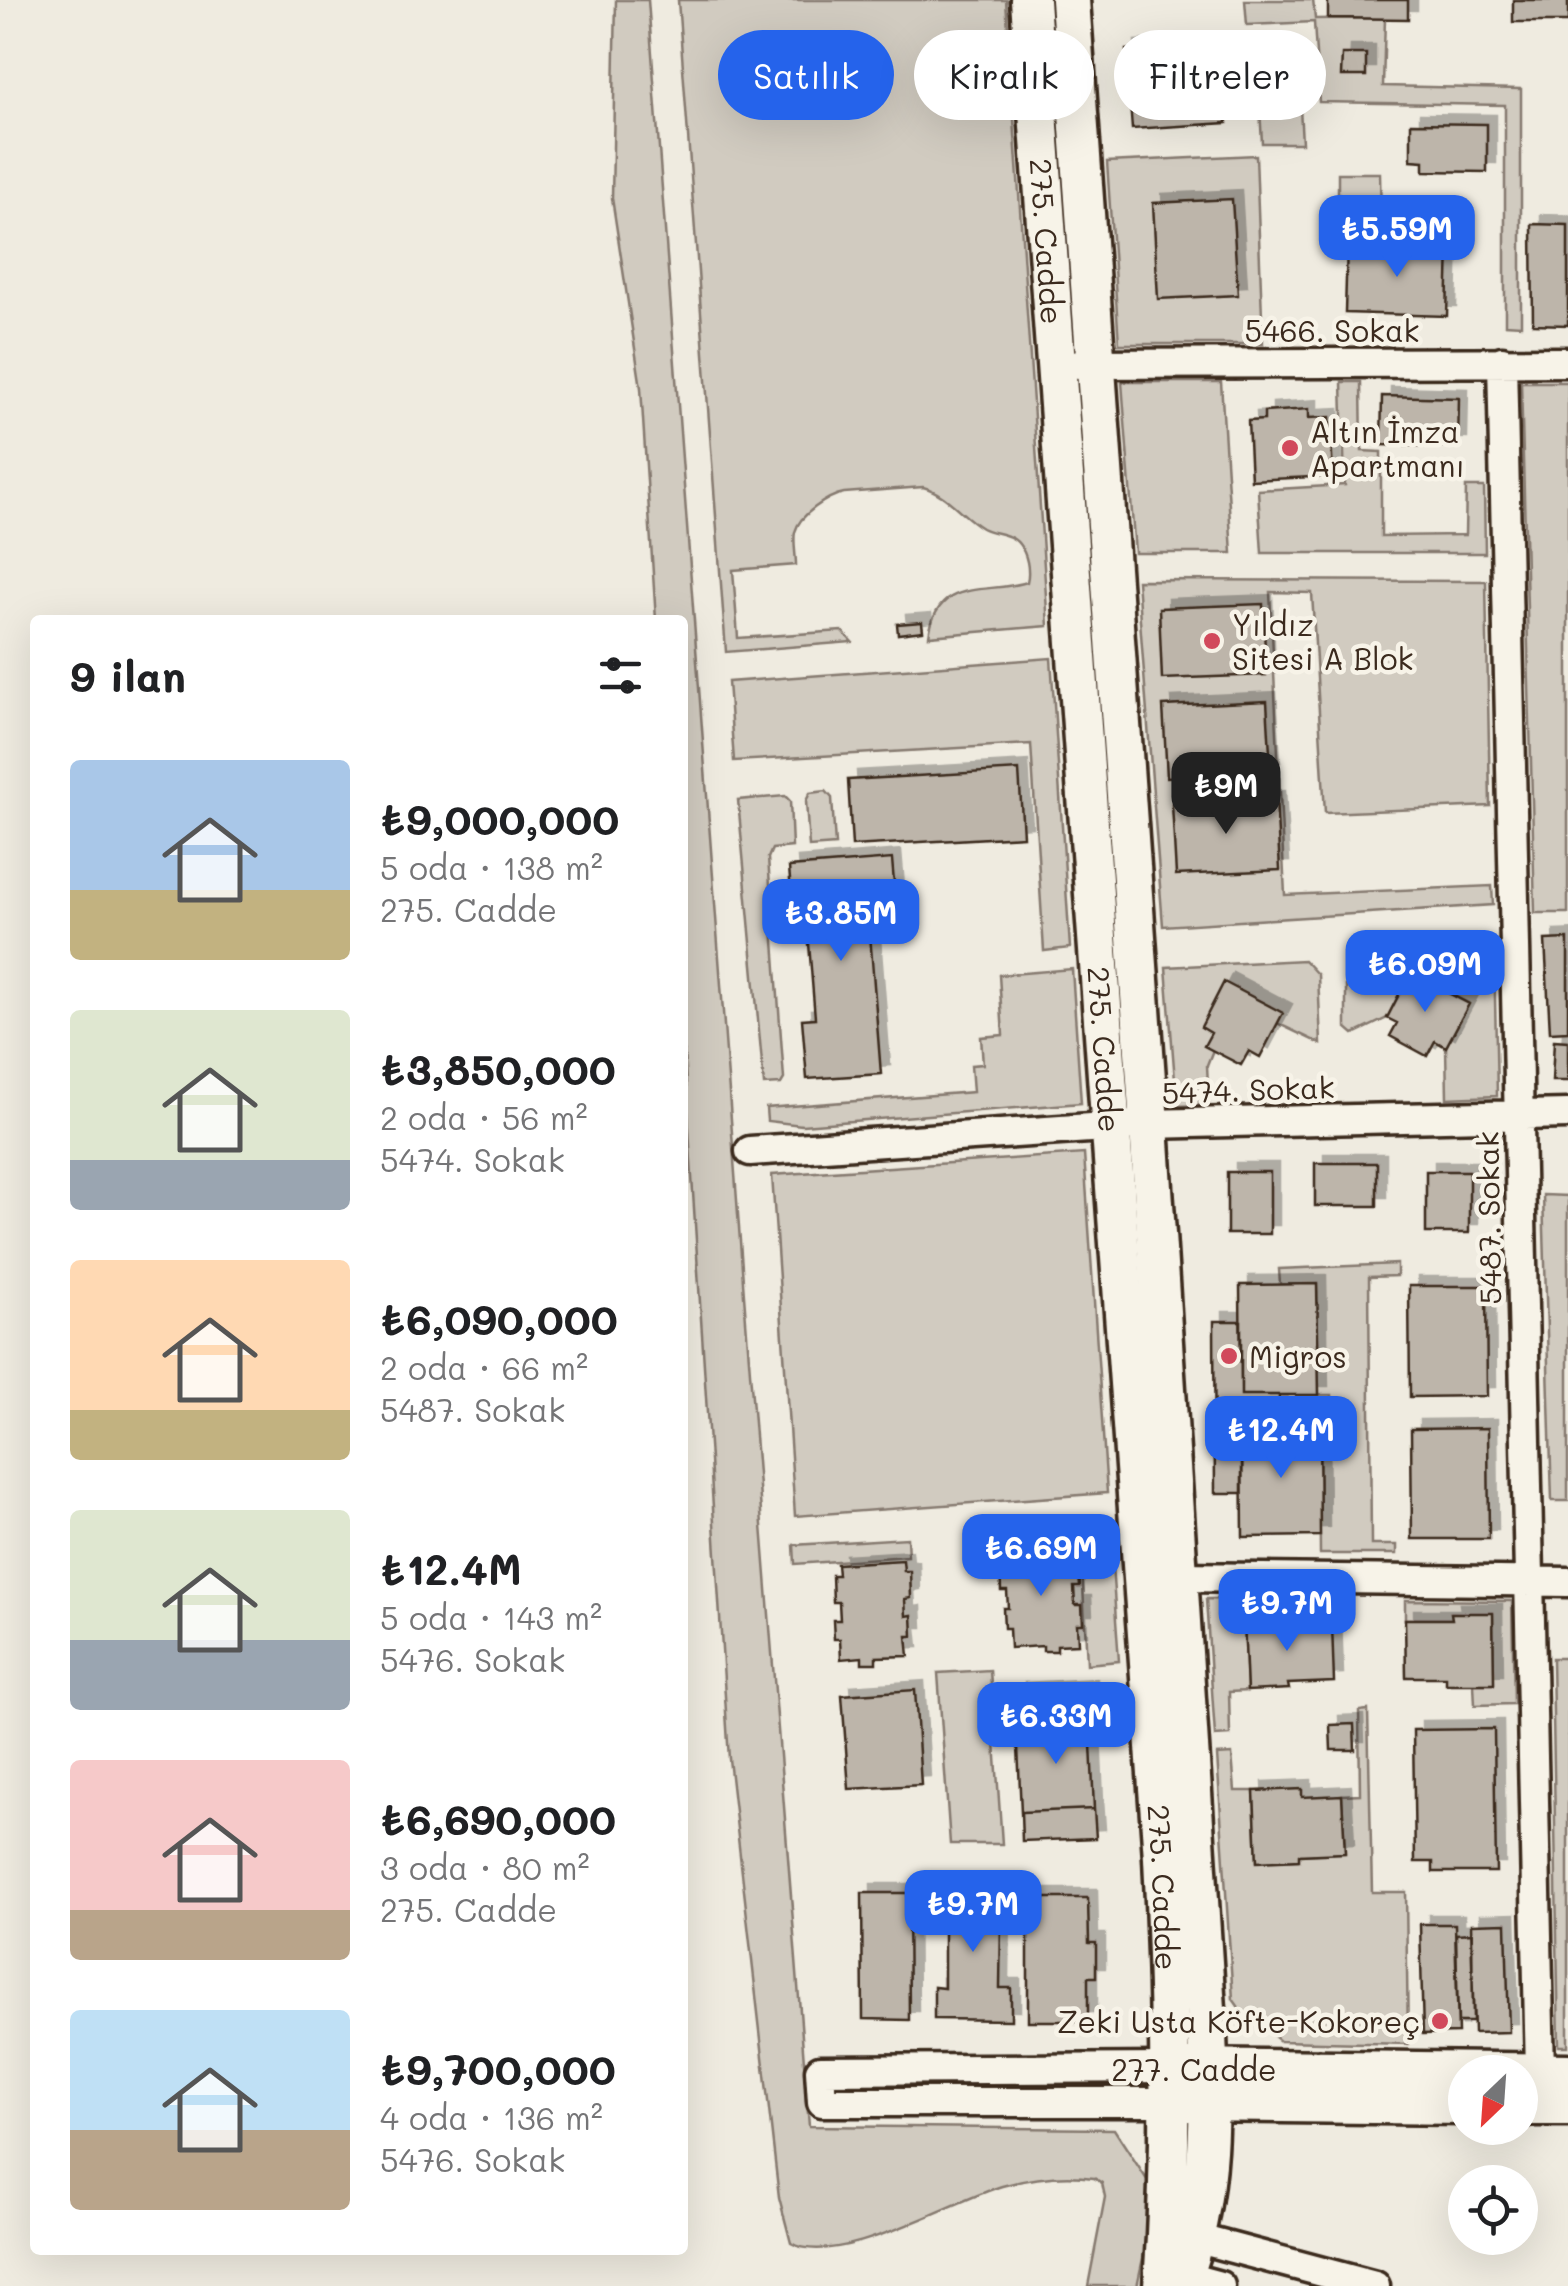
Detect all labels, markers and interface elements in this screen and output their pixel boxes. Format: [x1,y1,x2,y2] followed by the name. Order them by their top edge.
[718,30,894,120] chip: Satılık
[914,30,1094,120] chip: Kiralık
[1114,30,1326,120] chip: Filtreler
[1021,157,1073,326] street label: 275. Cadde
[1316,195,1478,280] pin: ₺5.59M
[1341,206,1453,248] text: ₺5.59M
[1244,310,1420,350] street label: 5466. Sokak
[1310,411,1465,485] place label: Altın İmza Apartmanı
[1279,437,1301,459] marker: Altın İmza Apartmanı
[1232,604,1413,678] place label: Yıldız Sitesi A Blok
[1201,630,1223,652] marker: Yıldız Sitesi A Blok
[70,648,186,703] text: 9 ilan
[593,648,648,703] icon: filters
[1178,752,1274,837] pin: ₺9M
[1193,763,1259,805] text: ₺9M
[380,791,619,846] text: ₺9,000,000
[150,800,270,920] icon: home
[380,846,603,888] text: 5 oda · 138 m²
[760,879,922,964] pin: ₺3.85M
[380,888,557,930] text: 275. Cadde
[784,890,898,932] text: ₺3.85M
[1344,930,1506,1015] pin: ₺6.09M
[1368,941,1482,983] text: ₺6.09M
[1079,965,1131,1134] street label: 275. Cadde
[380,1041,616,1096] text: ₺3,850,000
[150,1050,270,1170] icon: home
[1161,1066,1335,1112] street label: 5474. Sokak
[380,1096,588,1138] text: 2 oda · 56 m²
[1466,1131,1510,1305] street label: 5487. Sokak
[380,1138,565,1180] text: 5474. Sokak
[380,1291,618,1346] text: ₺6,090,000
[150,1300,270,1420] icon: home
[1249,1336,1347,1376] place label: Migros
[1218,1345,1240,1367] marker: Migros
[380,1346,588,1388] text: 2 oda · 66 m²
[380,1388,565,1430] text: 5487. Sokak
[1200,1396,1362,1481] pin: ₺12.4M
[1227,1407,1335,1449] text: ₺12.4M
[960,1514,1122,1599] pin: ₺6.69M
[984,1525,1098,1567] text: ₺6.69M
[380,1541,522,1596] text: ₺12.4M
[150,1550,270,1670] icon: home
[1217,1569,1357,1654] pin: ₺9.7M
[1241,1580,1333,1622] text: ₺9.7M
[380,1596,602,1638] text: 5 oda · 143 m²
[380,1638,565,1680] text: 5476. Sokak
[975,1682,1137,1767] pin: ₺6.33M
[999,1693,1113,1735] text: ₺6.33M
[380,1791,616,1846] text: ₺6,690,000
[150,1800,270,1920] icon: home
[1139,1803,1188,1971] street label: 275. Cadde
[380,1846,590,1888] text: 3 oda · 80 m²
[903,1870,1043,1955] pin: ₺9.7M
[927,1881,1019,1923] text: ₺9.7M
[380,1888,557,1930] text: 275. Cadde
[1057,2001,1420,2041] place label: Zeki Usta Köfte-Kokoreç
[1429,2010,1451,2032] marker: Zeki Usta Köfte-Kokoreç
[380,2041,616,2096] text: ₺9,700,000
[1111,2049,1277,2089] street label: 277. Cadde
[150,2050,270,2170] icon: home
[1448,2055,1538,2145] north arrow
[1448,2055,1538,2255] map controls
[380,2096,603,2138] text: 4 oda · 136 m²
[380,2138,565,2180] text: 5476. Sokak
[1448,2165,1538,2255] button: locate

